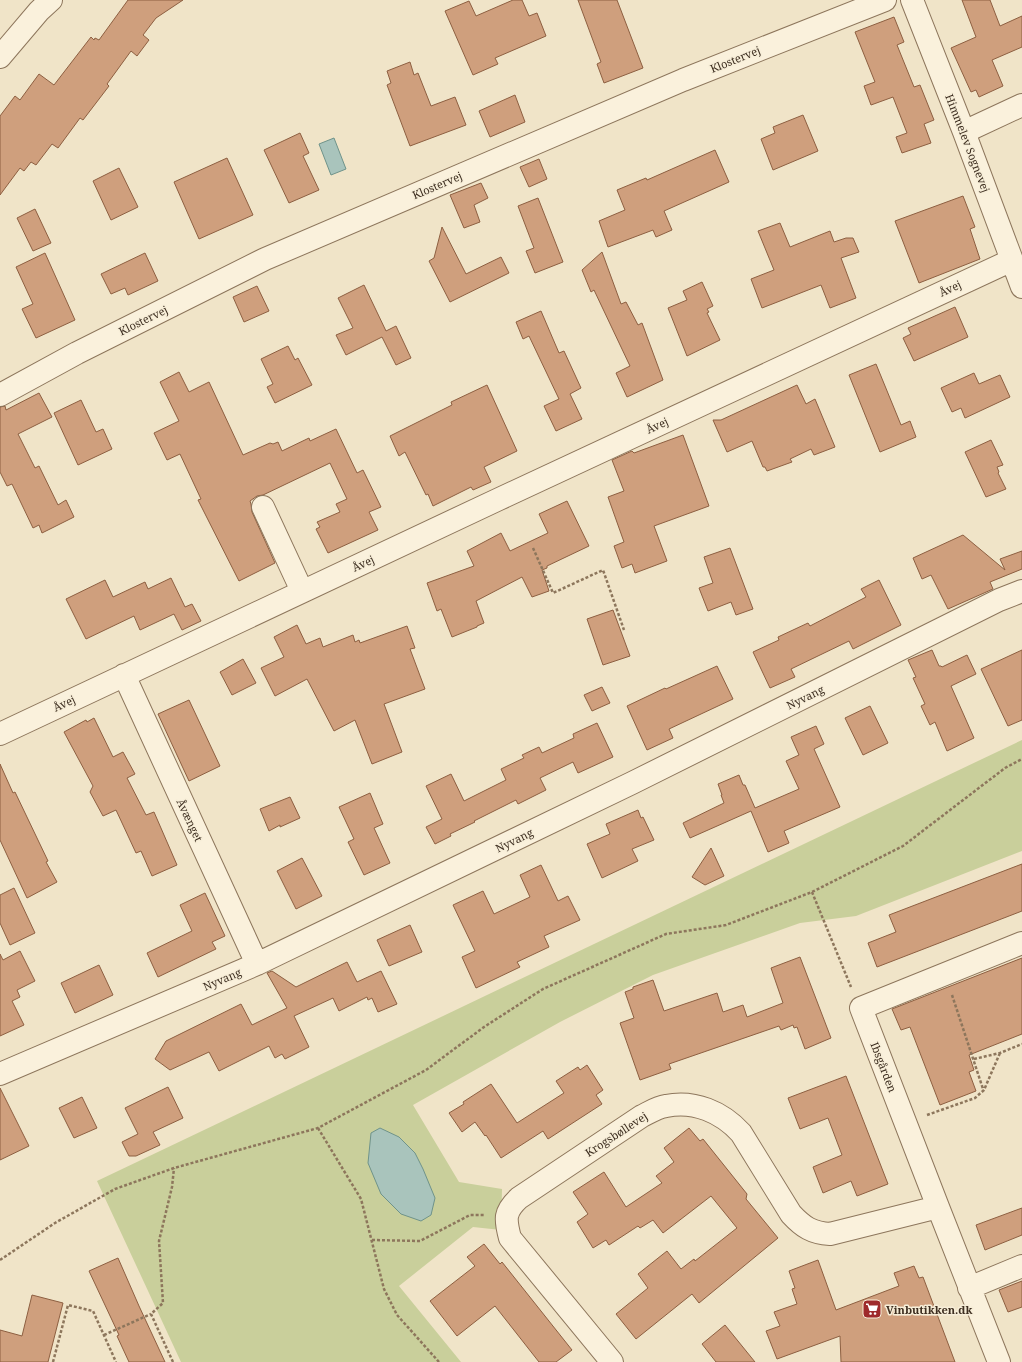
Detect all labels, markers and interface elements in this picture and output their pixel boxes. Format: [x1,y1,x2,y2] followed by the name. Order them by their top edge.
[708,42,762,76] street label: Klostervej
[942,92,994,194] street label: Himmelev Sognevej
[410,168,464,202] street label: Klostervej
[937,276,963,300] street label: Åvej
[116,302,170,338] street label: Klostervej
[644,413,670,437] street label: Åvej
[350,551,376,575] street label: Åvej
[784,681,826,713] street label: Nyvang
[51,691,77,715] street label: Åvej
[174,796,206,844] street label: Åvænget
[493,824,535,856] street label: Nyvang
[201,964,243,994] street label: Nyvang
[868,1040,900,1094] street label: Ibsgården
[582,1108,650,1160] street label: Krogsbøllevej
[861,1298,883,1320] supermarket icon: Vinbutikken.dk
[886,1302,973,1317] place label: Vinbutikken.dk

